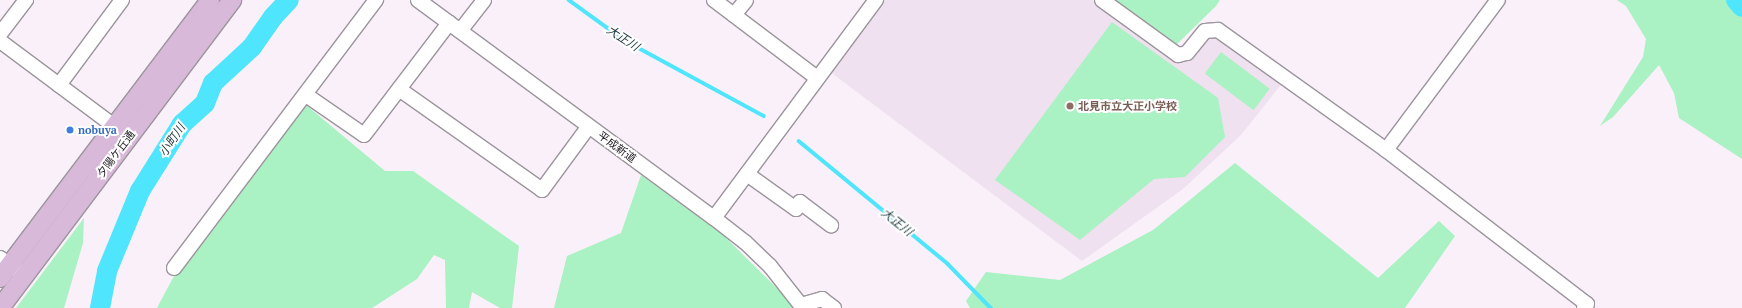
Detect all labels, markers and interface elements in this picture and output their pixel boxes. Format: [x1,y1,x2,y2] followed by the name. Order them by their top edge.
[604,22,642,54] water label: 大正川
[1078,99,1177,113] place label: 北見市立大正小学校
[1065,101,1075,111] marker: 北見市立大正小学校
[156,121,188,159] water label: 小町川
[78,123,117,137] place label: nobuya
[65,125,75,135] marker: nobuya
[94,128,138,180] street label: 夕陽ケ丘通
[595,129,639,165] street label: 平成新道
[878,205,916,239] water label: 大正川

